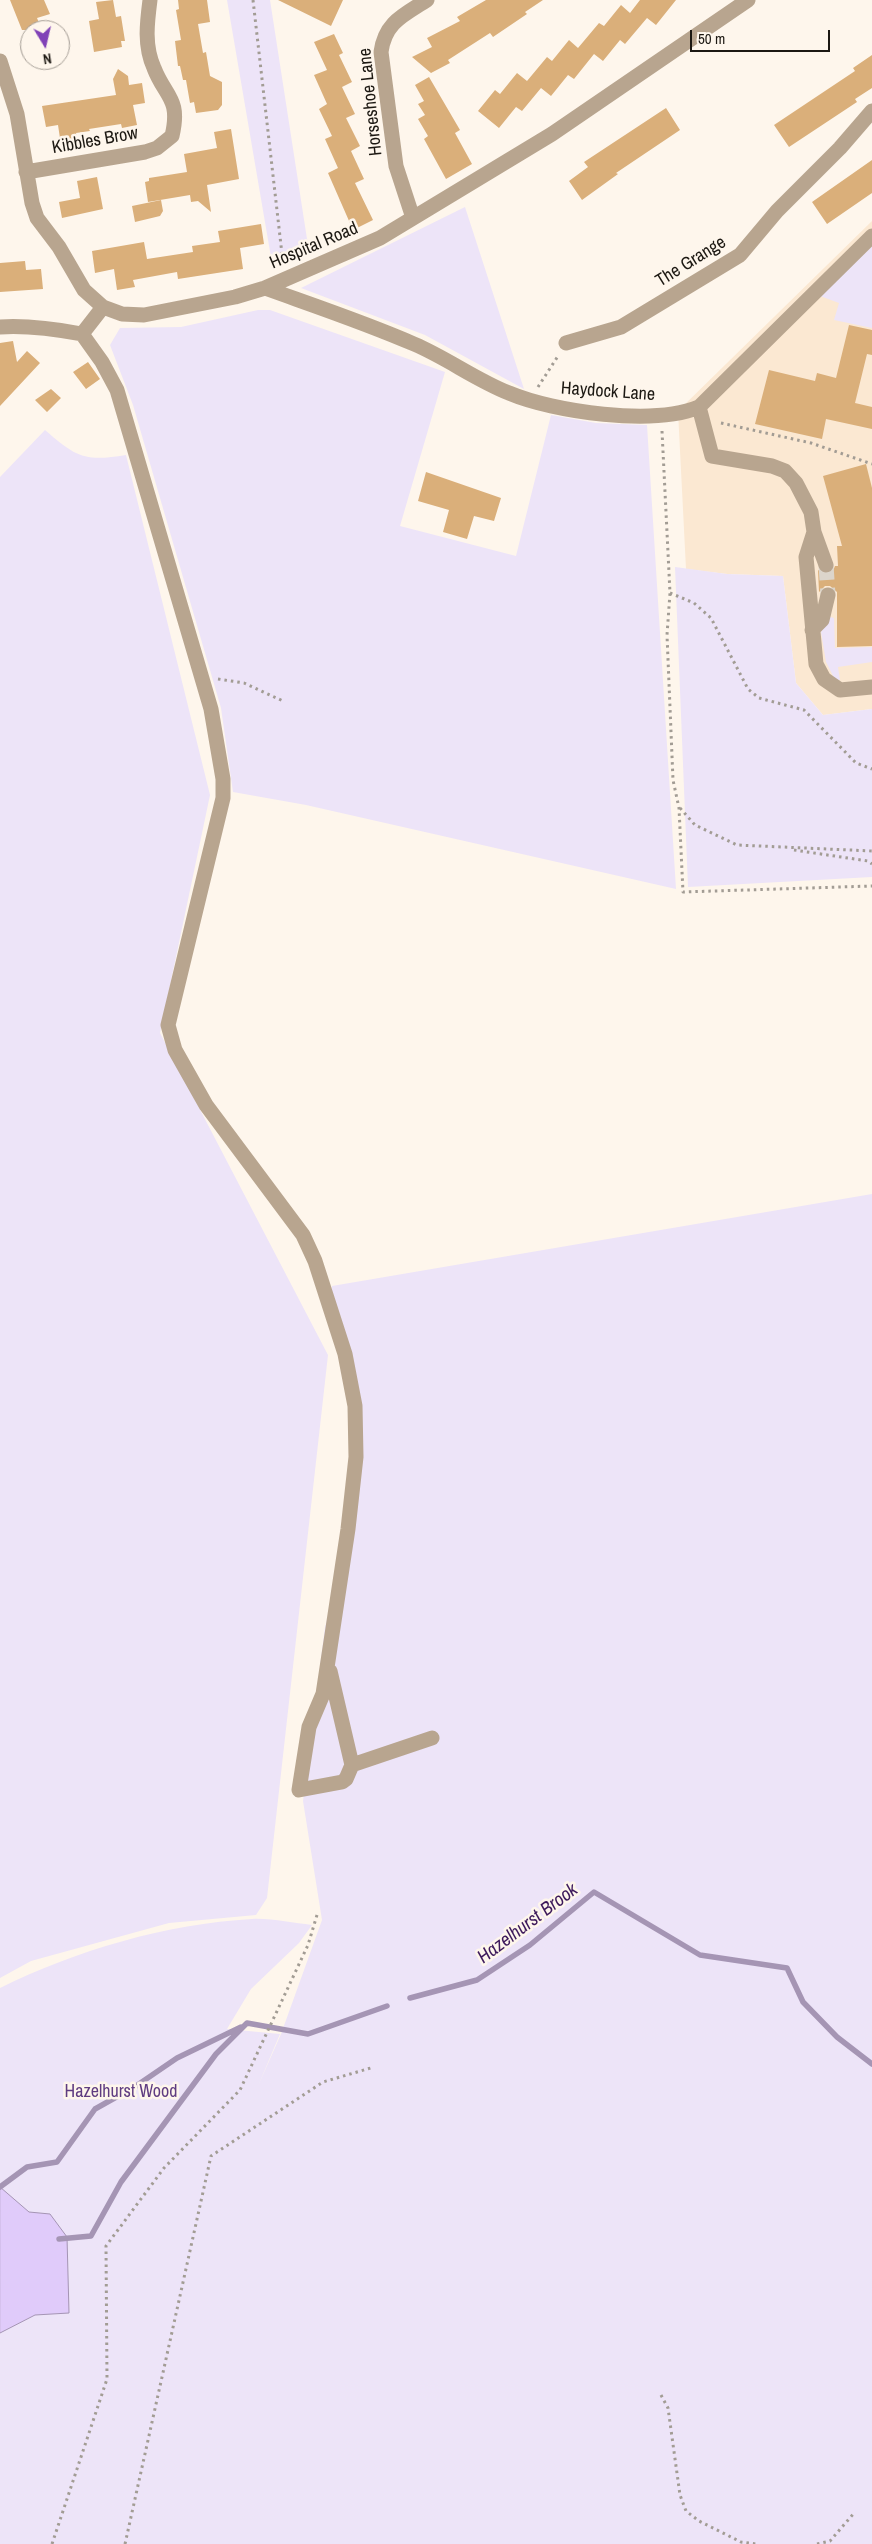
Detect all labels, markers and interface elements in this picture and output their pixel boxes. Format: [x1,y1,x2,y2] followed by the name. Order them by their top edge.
[20,20,70,70] north arrow
[692,20,832,52] scale bar
[698,28,725,49] text: 50 m
[355,47,387,157] street label: Horseshoe Lane
[42,49,53,68] text: N
[50,123,140,159] street label: Kibbles Brow
[267,218,361,274] street label: Hospital Road
[652,232,730,292] street label: The Grange
[560,378,656,406] street label: Haydock Lane
[473,1879,583,1969] water label: Hazelhurst Brook
[65,2081,177,2103] park label: Hazelhurst Wood

